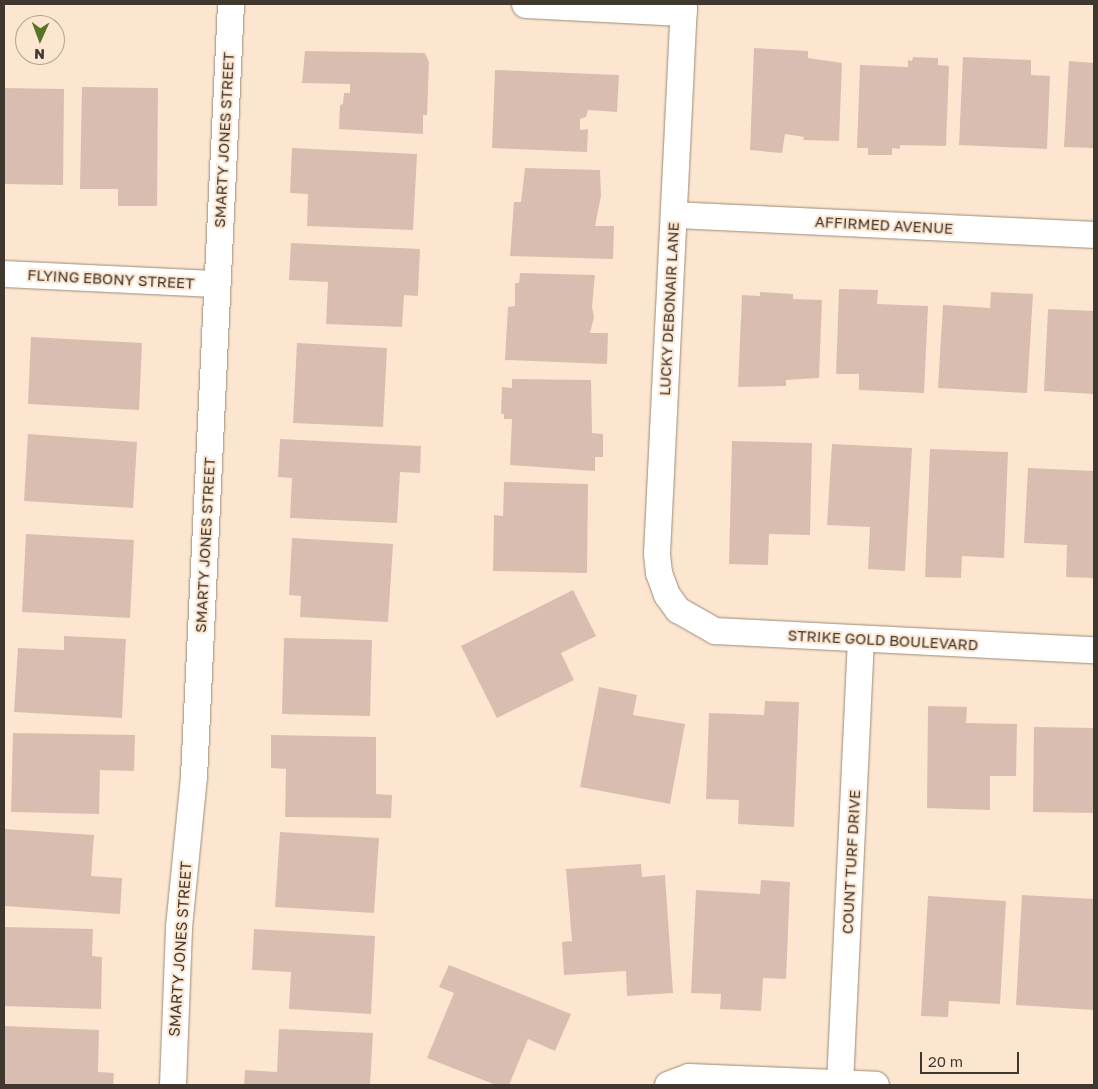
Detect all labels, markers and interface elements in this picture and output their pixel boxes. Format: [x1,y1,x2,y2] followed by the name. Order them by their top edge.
[15,15,65,65] north arrow
[34,46,45,63] text: N
[210,52,238,228] street label: SMARTY JONES STREET
[814,212,954,238] street label: AFFIRMED AVENUE
[655,222,683,396] street label: LUCKY DEBONAIR LANE
[27,266,195,292] street label: FLYING EBONY STREET
[191,457,219,633] street label: SMARTY JONES STREET
[787,626,979,654] street label: STRIKE GOLD BOULEVARD
[838,789,864,935] street label: COUNT TURF DRIVE
[165,861,195,1037] street label: SMARTY JONES STREET
[923,1042,1022,1074] scale bar
[928,1052,963,1070] text: 20 m

